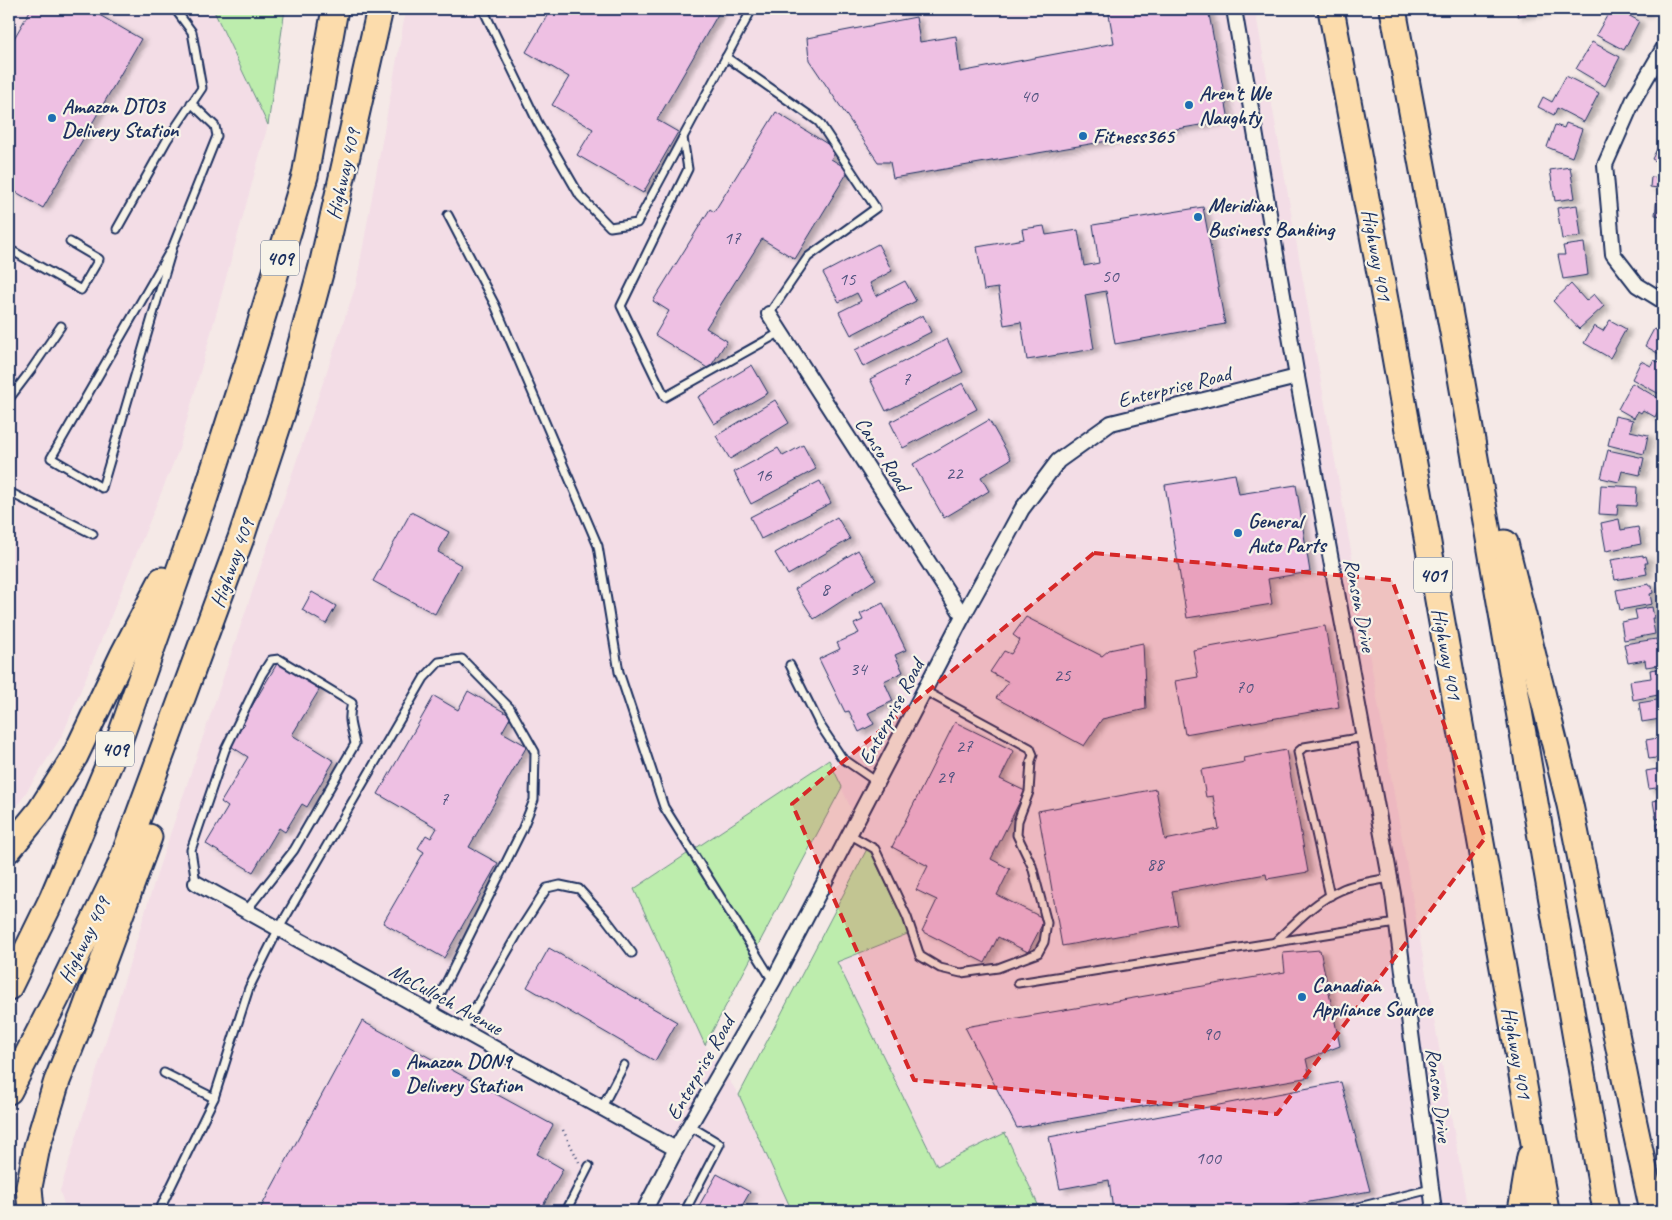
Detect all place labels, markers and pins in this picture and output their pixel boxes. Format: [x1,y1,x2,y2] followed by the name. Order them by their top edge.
[1199,80,1273,130] place label: Aren’t We Naughty
[62,93,180,143] place label: Amazon DTO3 Delivery Station
[1183,99,1195,111] marker: Aren’t We Naughty
[46,112,58,124] marker: Amazon DTO3 Delivery Station
[1093,123,1176,149] place label: Fitness365
[1077,130,1089,142] marker: Fitness365
[1208,192,1336,242] place label: Meridian Business Banking
[1192,211,1204,223] marker: Meridian Business Banking
[1248,508,1328,558] place label: General Auto Parts
[1232,527,1244,539] marker: General Auto Parts
[1312,972,1434,1022] place label: Canadian Appliance Source
[1296,991,1308,1003] marker: Canadian Appliance Source
[406,1048,524,1098] place label: Amazon DON9 Delivery Station
[390,1067,402,1079] marker: Amazon DON9 Delivery Station

